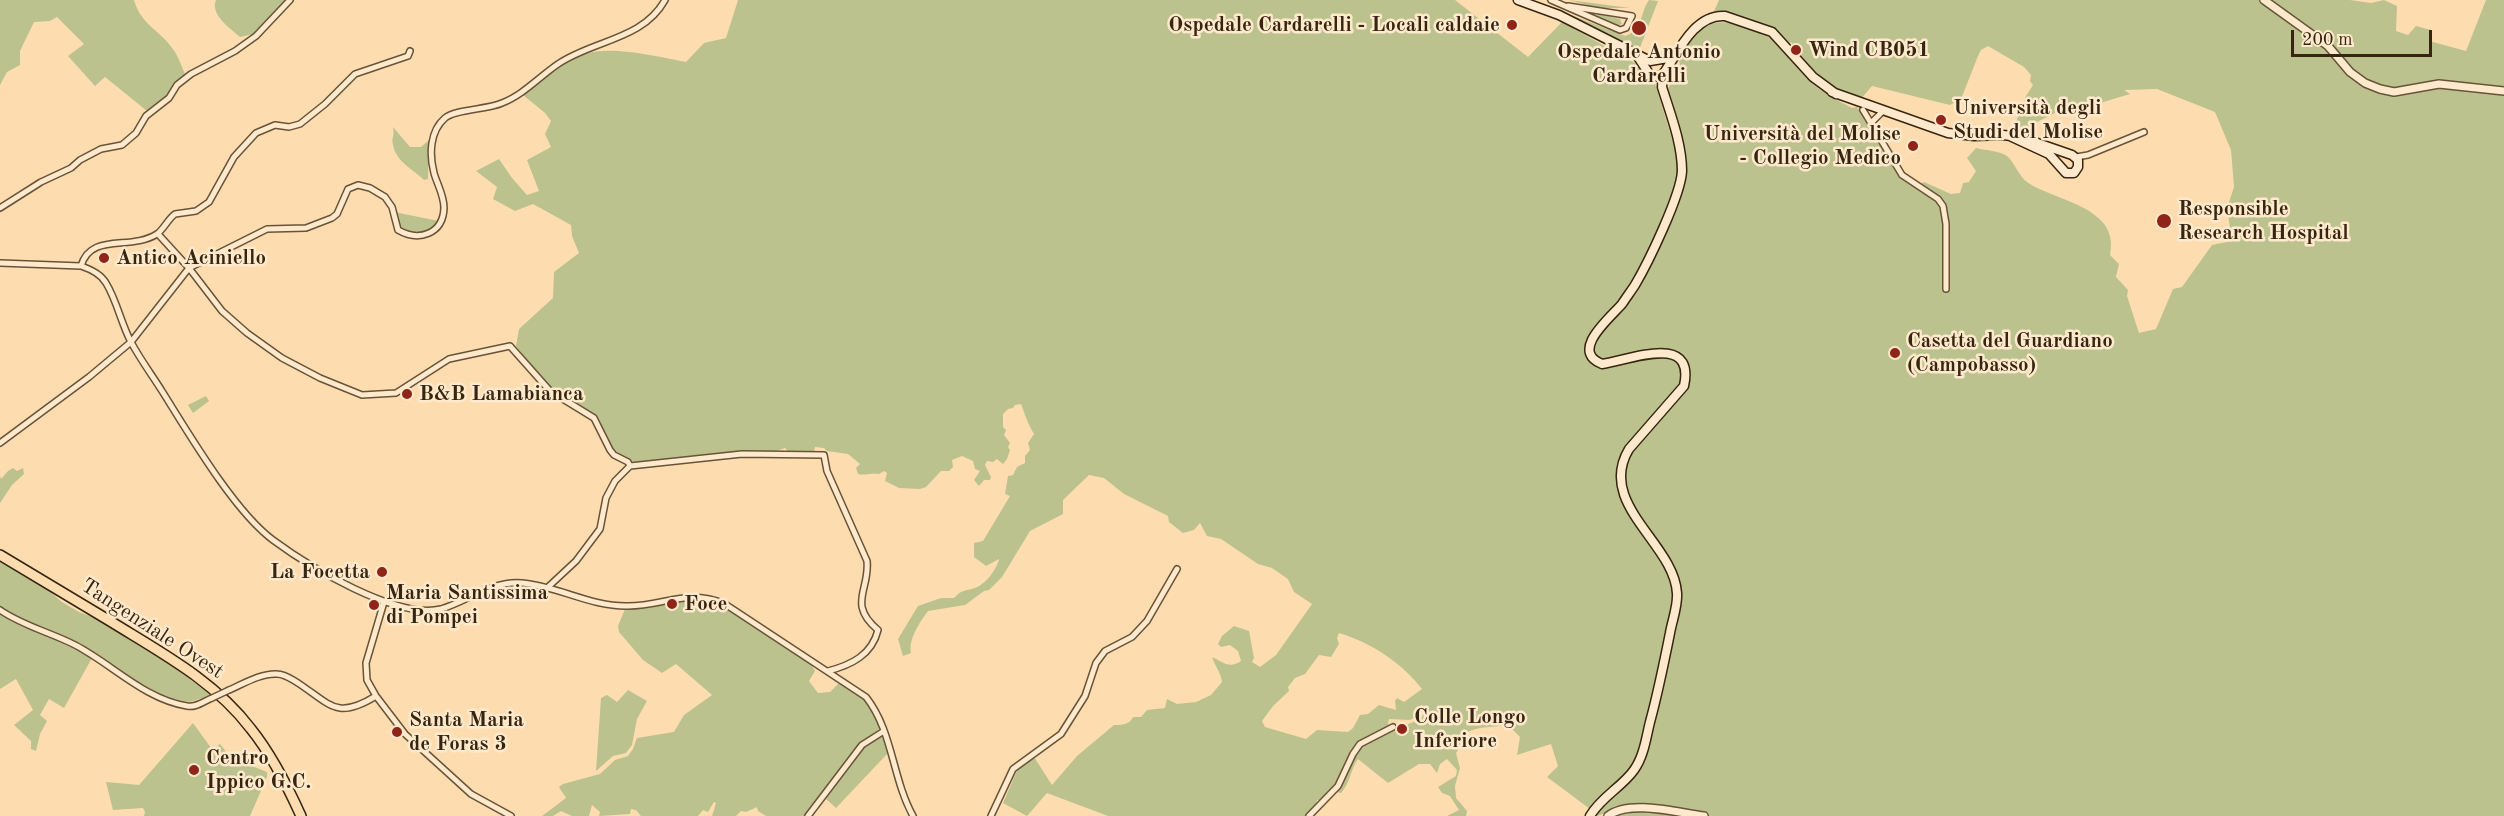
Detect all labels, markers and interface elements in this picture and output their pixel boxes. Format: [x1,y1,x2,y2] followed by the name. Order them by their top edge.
[1168,12,1500,38] place label: Ospedale Cardarelli - Locali caldaie
[1505,18,1519,32] marker: Ospedale Cardarelli - Locali caldaie
[2294,18,2435,56] scale bar
[1630,19,1648,37] marker: Ospedale Antonio Cardarelli
[2302,31,2353,49] text: 200 m
[1808,37,1930,63] place label: Wind CB051
[1557,39,1721,89] place label: Ospedale Antonio Cardarelli
[1789,43,1803,57] marker: Wind CB051
[1953,95,2103,145] place label: Università degli Studi del Molise
[1934,113,1948,127] marker: Università degli Studi del Molise
[1704,121,1901,171] place label: Università del Molise - Collegio Medico
[1906,139,1920,153] marker: Università del Molise - Collegio Medico
[2178,196,2349,246] place label: Responsible Research Hospital
[2155,212,2173,230] marker: Responsible Research Hospital
[116,245,266,271] place label: Antico Aciniello
[97,251,111,265] marker: Antico Aciniello
[1907,328,2113,378] place label: Casetta del Guardiano (Campobasso)
[1888,346,1902,360] marker: Casetta del Guardiano (Campobasso)
[419,381,584,407] place label: B&B Lamabianca
[400,387,414,401] marker: B&B Lamabianca
[270,559,370,585] place label: La Focetta
[375,565,389,579] marker: La Focetta
[76,573,228,685] street label: Tangenziale Ovest
[386,580,548,630] place label: Maria Santissima di Pompei
[684,591,727,617] place label: Foce
[665,597,679,611] marker: Foce
[367,598,381,612] marker: Maria Santissima di Pompei
[1414,704,1526,754] place label: Colle Longo Inferiore
[409,707,524,757] place label: Santa Maria de Foras 3
[1395,722,1409,736] marker: Colle Longo Inferiore
[390,725,404,739] marker: Santa Maria de Foras 3
[206,745,311,795] place label: Centro Ippico G.C.
[187,763,201,777] marker: Centro Ippico G.C.

